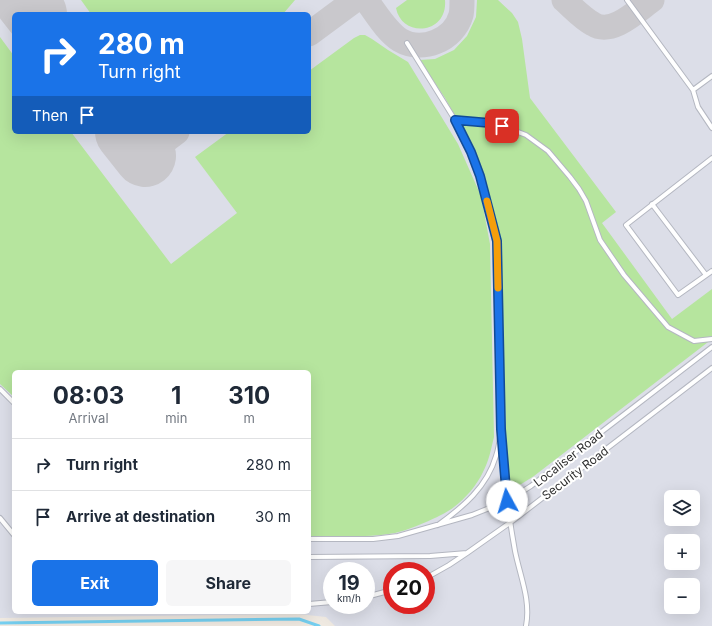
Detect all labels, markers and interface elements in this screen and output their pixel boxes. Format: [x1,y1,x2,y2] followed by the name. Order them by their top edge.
[98,27,185,61] text: 280 m
[32,28,84,80] icon: right
[98,61,181,82] text: Turn right
[76,104,98,126] icon: arrive
[32,106,68,125] text: Then
[485,109,519,143] pin
[491,115,513,137] icon: arrive
[53,381,124,410] text: 08:03
[171,381,181,410] text: 1
[228,381,270,410] text: 310
[69,410,109,426] text: Arrival
[165,410,187,426] text: min
[243,410,255,426] text: m
[530,426,606,490] street label: Localiser Road
[539,443,611,503] street label: Security Road
[32,454,54,476] icon: right
[66,455,138,474] text: Turn right
[246,455,291,474] text: 280 m
[486,480,528,522] position arrow
[664,490,700,614] map controls
[664,490,700,526] button: layers
[32,506,54,528] icon: arrive
[66,507,215,526] text: Arrive at destination
[255,507,291,526] text: 30 m
[664,534,700,570] button: +
[32,560,158,606] button: Exit
[166,560,291,606] button: Share
[383,562,435,614] speed limit sign: 20
[338,571,360,595] text: 19
[664,578,700,614] button: −
[337,592,361,604] text: km/h

